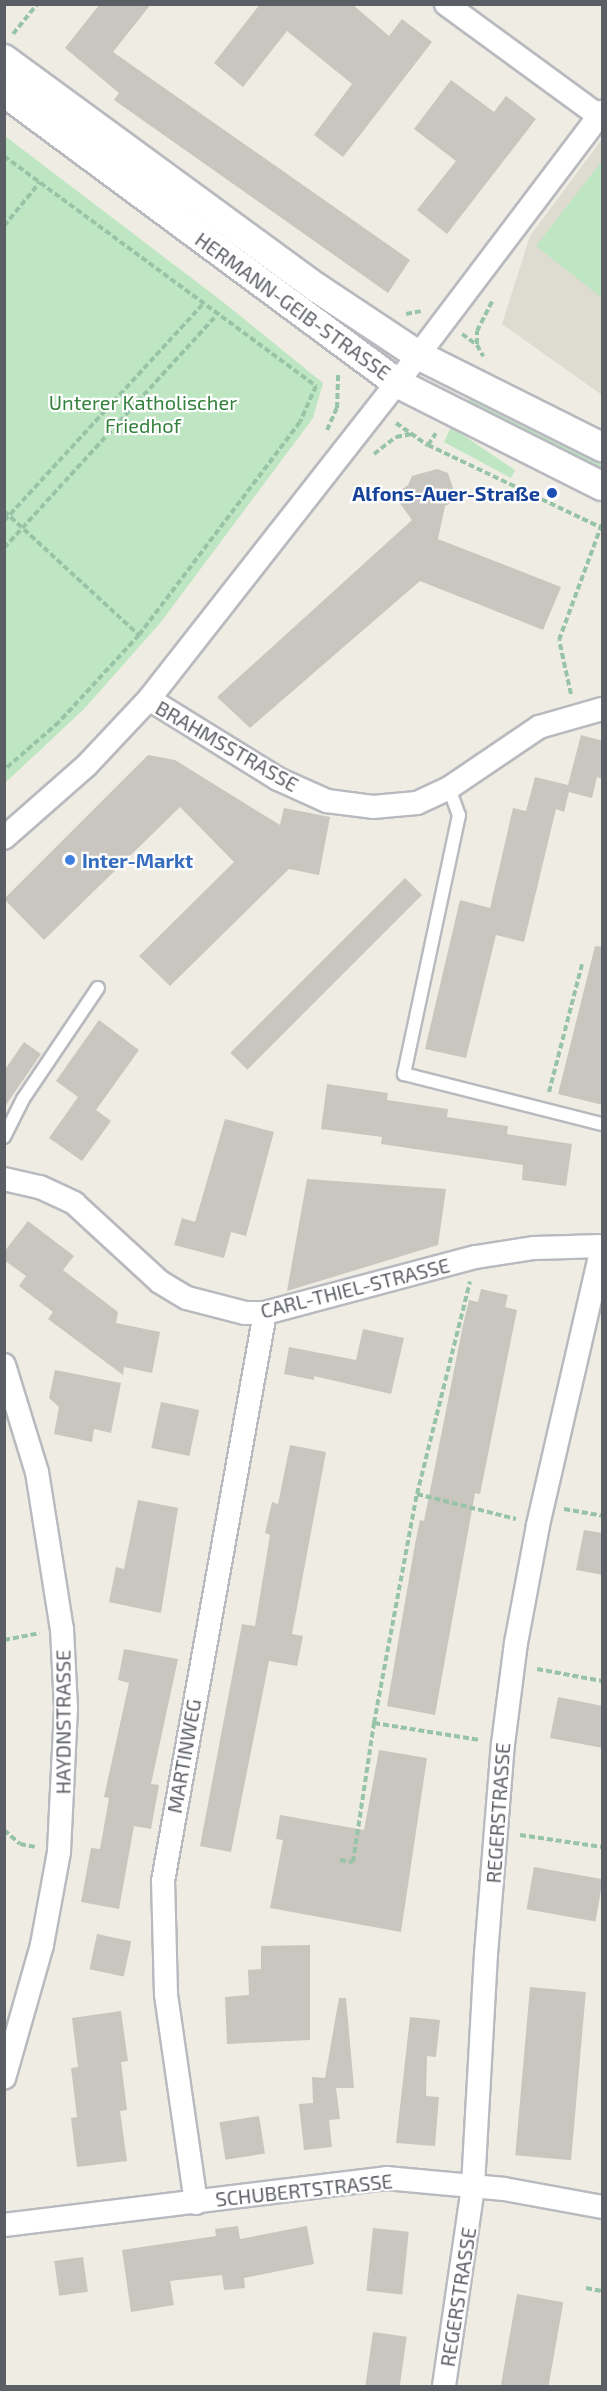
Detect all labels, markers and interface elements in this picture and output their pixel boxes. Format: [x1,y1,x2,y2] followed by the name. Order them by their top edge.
[191,227,395,385] street label: HERMANN-GEIB-STRASSE
[49,391,237,438] park label: Unterer Katholischer Friedhof
[352,481,540,505] place label: Alfons-Auer-Straße
[545,486,559,500] marker: Alfons-Auer-Straße
[151,695,303,797] street label: BRAHMSSTRASSE
[82,848,193,872] place label: Inter-Markt
[63,853,77,867] marker: Inter-Markt
[258,1253,452,1323] street label: CARL-THIEL-STRASSE
[51,1650,75,1794] street label: HAYDNSTRASSE
[162,1697,206,1815] street label: MARTINWEG
[481,1742,515,1884] street label: REGERSTRASSE
[214,2169,394,2211] street label: SCHUBERTSTRASSE
[435,2226,481,2368] street label: REGERSTRASSE

